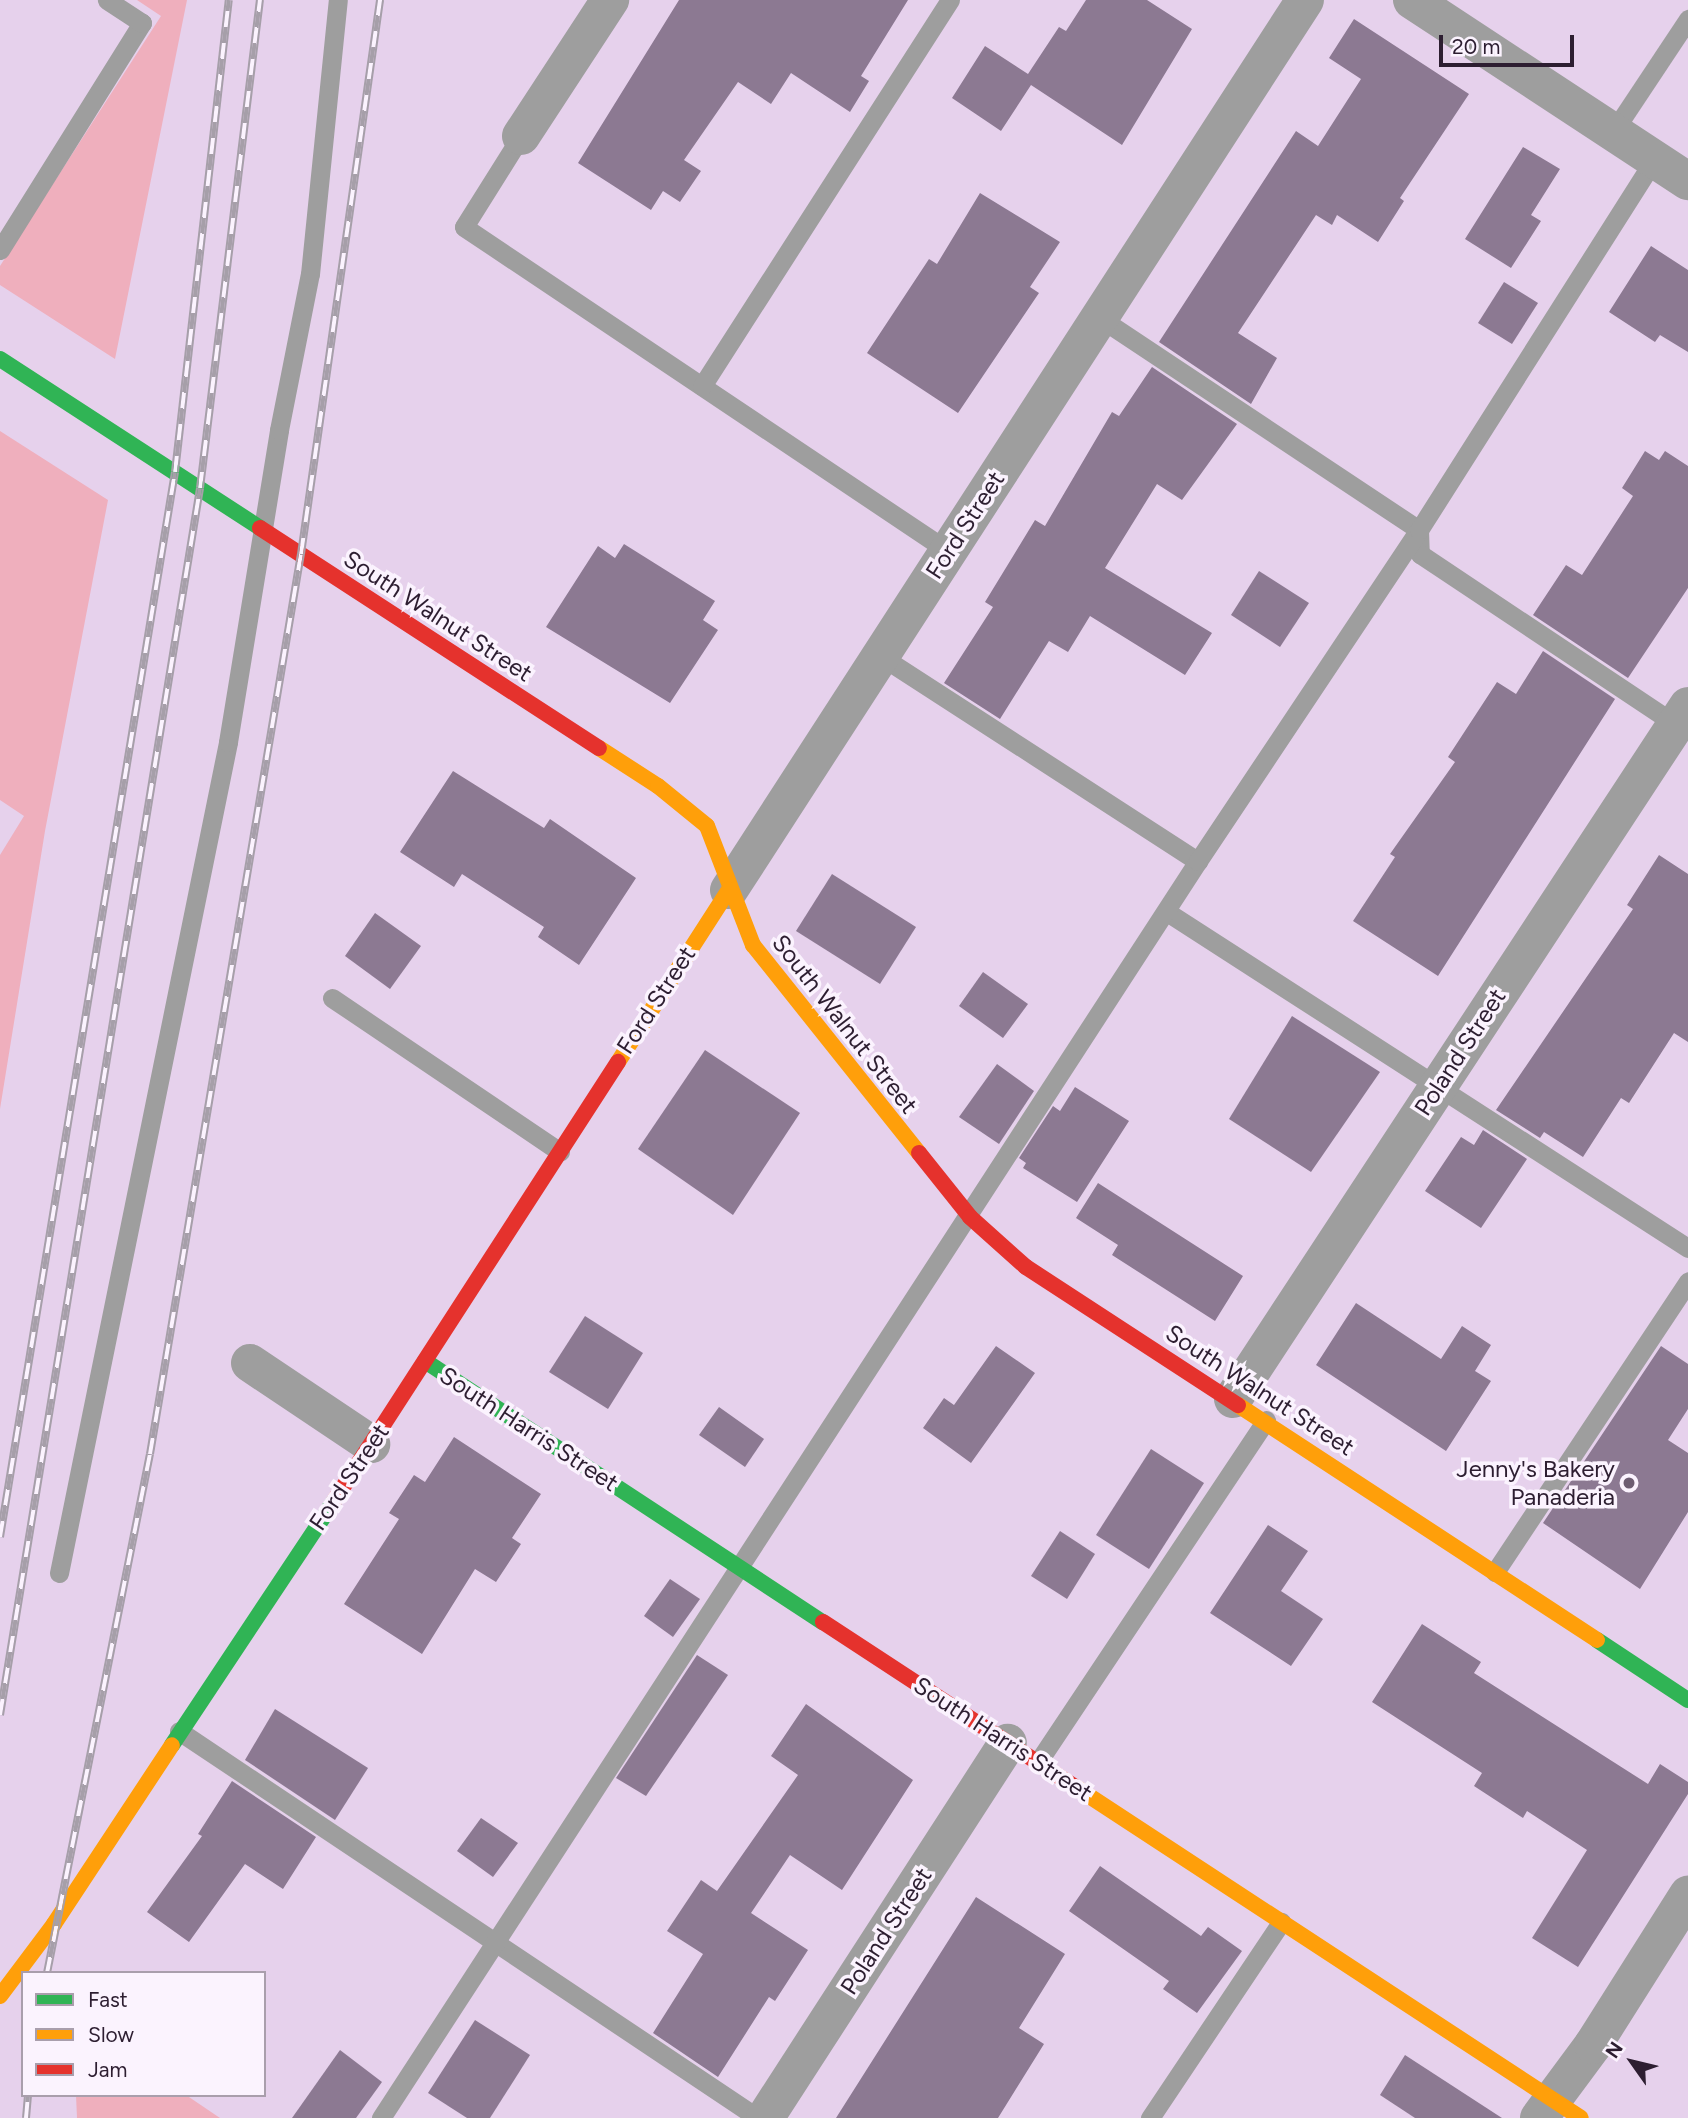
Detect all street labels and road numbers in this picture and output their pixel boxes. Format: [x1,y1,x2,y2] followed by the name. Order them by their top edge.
[920,466,1010,584] street label: Ford Street
[338,544,538,688] street label: South Walnut Street
[766,929,924,1119] street label: South Walnut Street
[611,941,701,1059] street label: Ford Street
[1408,983,1512,1121] street label: Poland Street
[1160,1318,1360,1462] street label: South Walnut Street
[434,1361,624,1497] street label: South Harris Street
[303,1418,395,1536] street label: Ford Street
[908,1671,1098,1807] street label: South Harris Street
[834,1862,938,2000] street label: Poland Street

